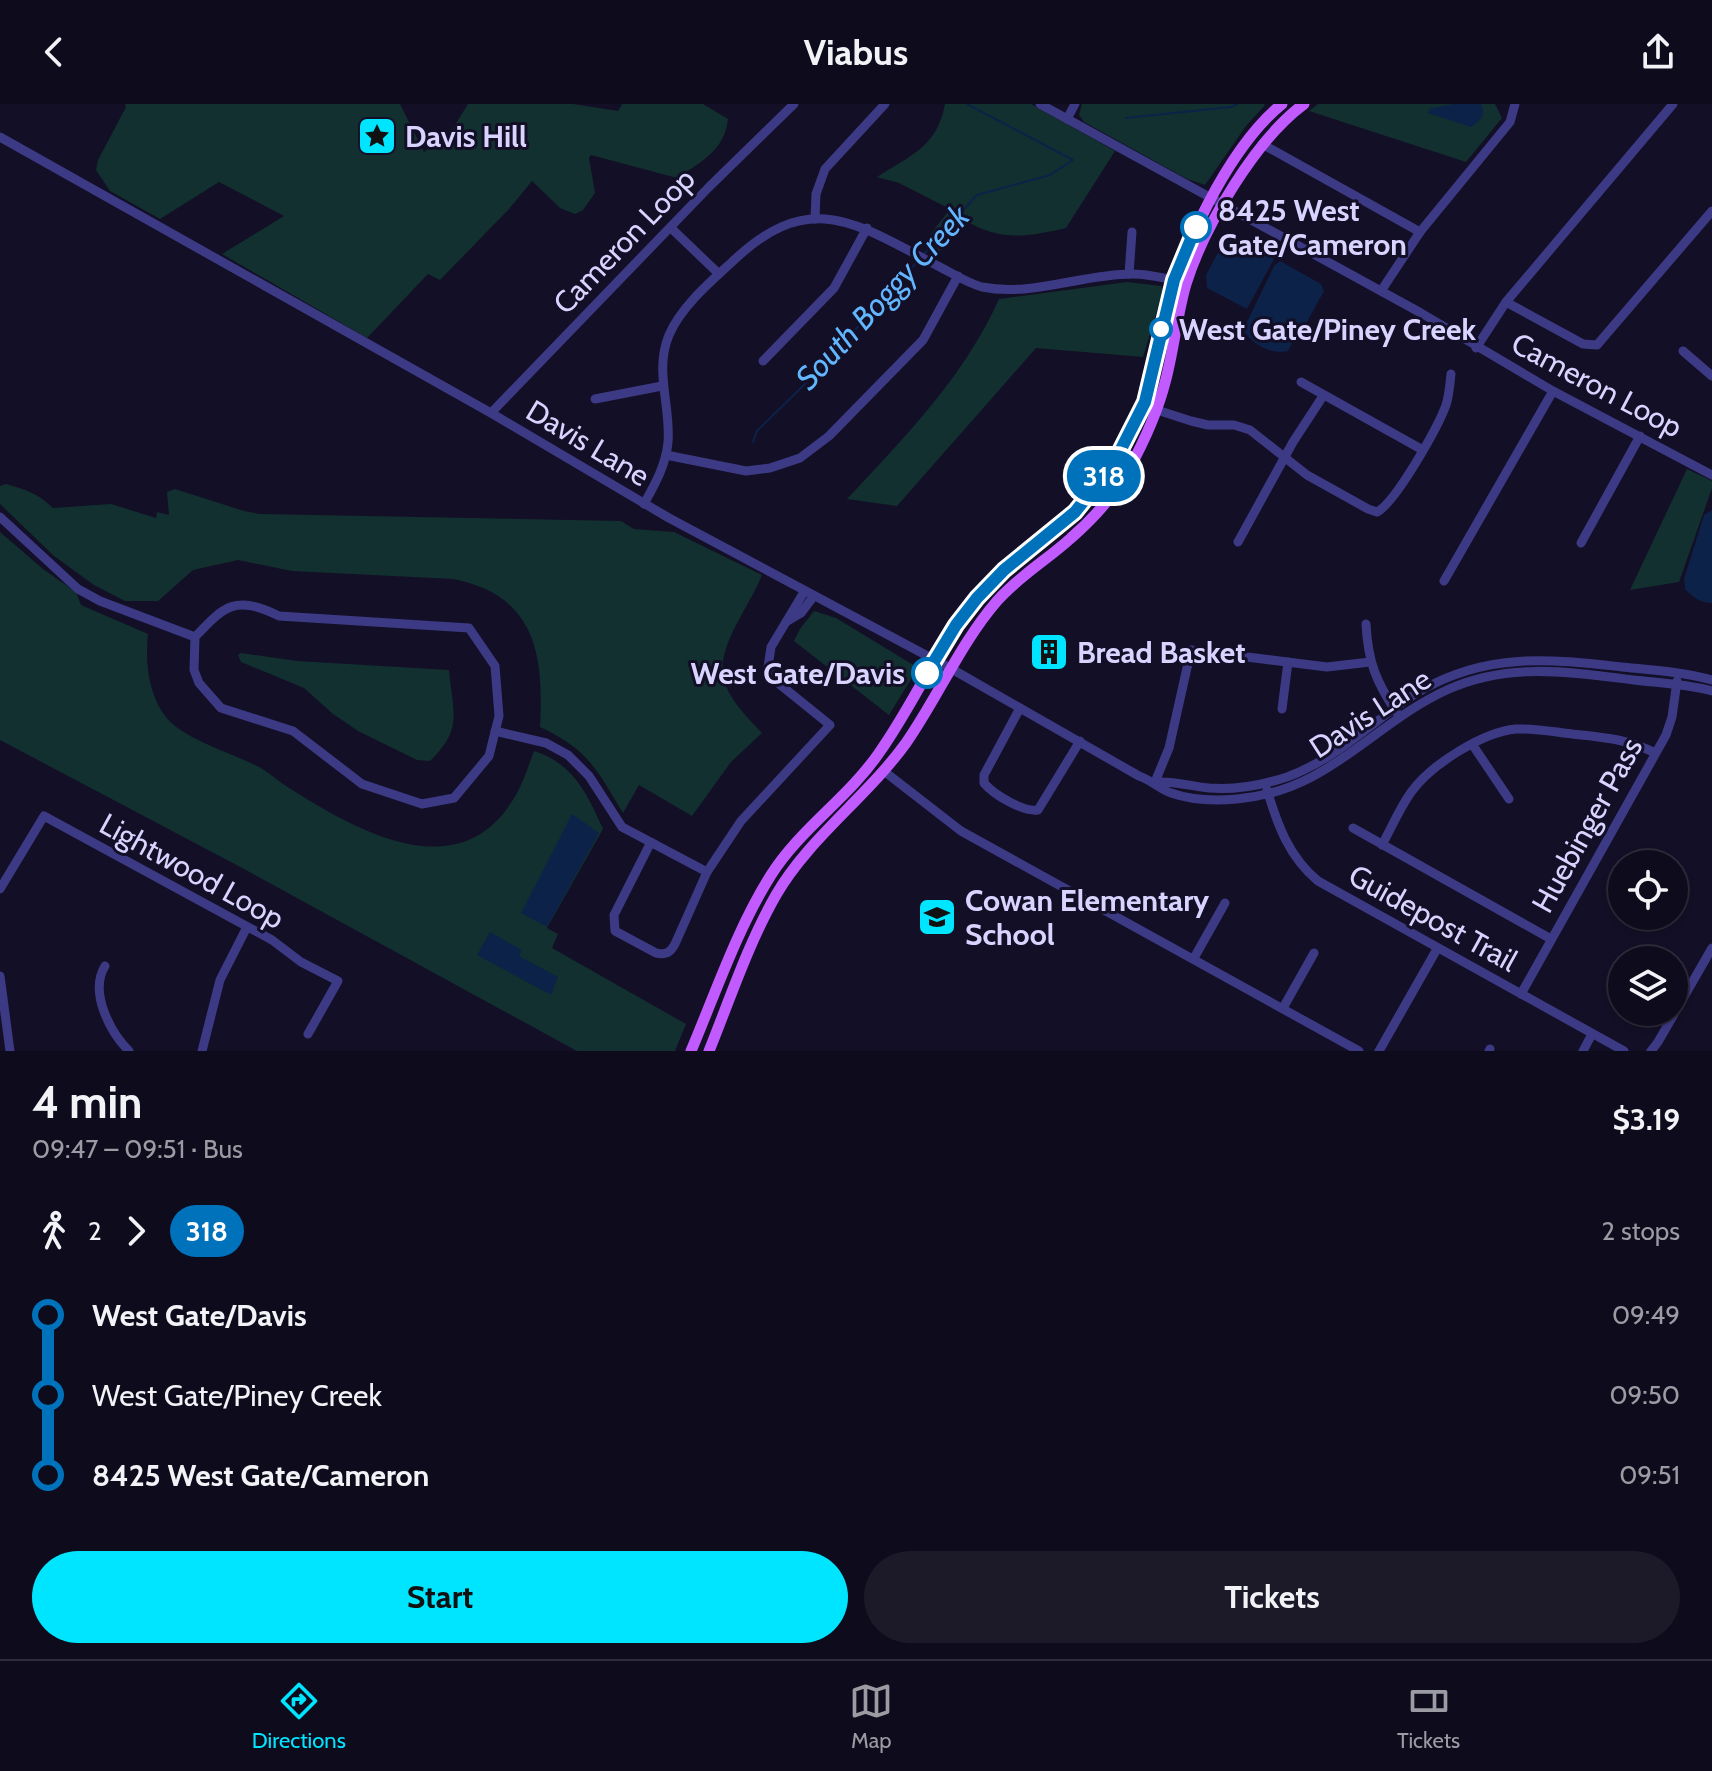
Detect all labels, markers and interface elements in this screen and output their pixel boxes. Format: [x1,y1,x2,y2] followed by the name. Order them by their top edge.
[32,30,76,74] icon: back
[804,30,908,74] text: Viabus
[1636,30,1680,74] icon: share
[356,115,398,157] place icon: Davis Hill
[405,118,527,155] place label: Davis Hill
[545,160,703,322] street label: Cameron Loop
[1218,192,1407,263] place label: 8425 West Gate/Cameron
[787,196,978,397] water label: South Boggy Creek
[1181,212,1211,242] marker: 8425 West Gate/Cameron
[1179,311,1476,348] place label: West Gate/Piney Creek
[1150,318,1172,340] marker: West Gate/Piney Creek
[1505,325,1689,445] street label: Cameron Loop
[520,392,656,494] street label: Davis Lane
[1058,450,1150,502] line badge: 318
[1083,459,1125,493] text: 318
[1028,631,1070,673] building icon: Bread Basket
[1077,634,1246,671] place label: Bread Basket
[690,655,905,692] place label: West Gate/Davis
[912,658,942,688] marker: West Gate/Davis
[1302,660,1438,766] street label: Davis Lane
[1524,731,1650,919] street label: Huebinger Pass
[93,805,291,937] street label: Lightwood Loop
[1608,850,1688,1026] map controls
[1608,850,1688,930] button: locate
[1342,856,1524,980] street label: Guidepost Trail
[965,882,1210,953] place label: Cowan Elementary School
[916,896,958,938] school or university icon: Cowan Elementary School
[1608,946,1688,1026] button: layers
[32,1076,142,1129] text: 4 min
[1612,1101,1680,1138] text: $3.19
[32,1133,243,1165] text: 09:47 – 09:51 · Bus
[32,1209,76,1253] icon: walk
[114,1209,158,1253] icon: forward
[186,1214,228,1248] text: 318
[88,1215,102,1247] text: 2
[1602,1215,1680,1247] text: 2 stops
[92,1297,307,1334] text: West Gate/Davis
[1612,1299,1680,1331] text: 09:49
[92,1377,382,1414] text: West Gate/Piney Creek
[1609,1379,1680,1411] text: 09:50
[92,1457,429,1494] text: 8425 West Gate/Cameron
[1619,1459,1680,1491] text: 09:51
[32,1551,848,1643] button: Start
[864,1551,1680,1643] button: Tickets
[252,1679,346,1754] tab: Directions
[849,1679,893,1754] tab: Map
[1397,1679,1460,1754] tab: Tickets

